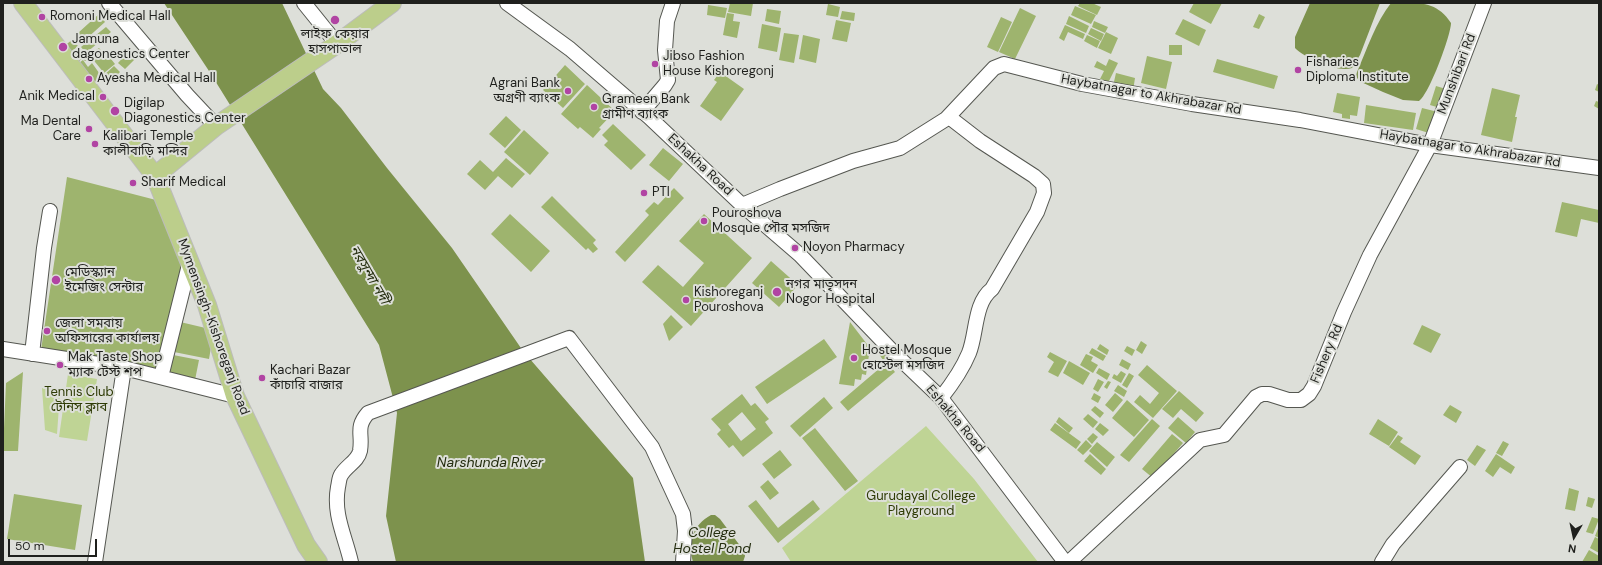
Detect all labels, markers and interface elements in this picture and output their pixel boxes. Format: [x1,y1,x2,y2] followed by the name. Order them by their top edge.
[50,9,171,25] place label: Romoni Medical Hall
[37,12,47,22] marker: Romoni Medical Hall
[329,14,341,26] marker: লাইফ কেয়ার হাসপাতাল
[301,27,369,58] place label: লাইফ কেয়ার হাসপাতাল
[72,32,190,63] place label: Jamuna dagonestics Center
[1434,32,1480,116] street label: Munshibari Rd
[57,41,69,53] marker: Jamuna dagonestics Center
[663,49,774,80] place label: Jibso Fashion House Kishoregonj
[1306,55,1409,86] place label: Fisharies Diploma Institute
[650,59,660,69] marker: Jibso Fashion House Kishoregonj
[1293,65,1303,75] marker: Fisharies Diploma Institute
[97,71,216,87] place label: Ayesha Medical Hall
[1060,71,1242,119] street label: Haybatnagar to Akhrabazar Rd
[84,74,94,84] marker: Ayesha Medical Hall
[489,76,560,107] place label: Agrani Bank অগ্রণী ব্যাংক
[563,86,573,96] marker: Agrani Bank অগ্রণী ব্যাংক
[19,89,95,105] place label: Anik Medical
[98,92,108,102] marker: Anik Medical
[602,92,690,123] place label: Grameen Bank গ্রামীণ ব্যাংক
[124,96,246,127] place label: Digilap Diagonestics Center
[589,102,599,112] marker: Grameen Bank গ্রামীণ ব্যাংক
[109,105,121,117] marker: Digilap Diagonestics Center
[21,114,81,145] place label: Ma Dental Care
[84,124,94,134] marker: Ma Dental Care
[1378,127,1562,171] street label: Haybatnagar to Akhrabazar Rd
[103,129,194,160] place label: Kalibari Temple কালীবাড়ি মন্দির
[664,131,736,199] street label: Eshakha Road
[90,139,100,149] marker: Kalibari Temple কালীবাড়ি মন্দির
[141,175,226,191] place label: Sharif Medical
[128,178,138,188] marker: Sharif Medical
[652,185,670,201] place label: PTI
[639,188,649,198] marker: PTI
[712,206,830,237] place label: Pouroshova Mosque পৌর মসজিদ
[699,216,709,226] marker: Pouroshova Mosque পৌর মসজিদ
[174,237,252,417] street label: Mymensingh-Kishoreganj Road
[803,240,905,256] place label: Noyon Pharmacy
[345,243,393,307] water label: নরসুন্দা নদী
[790,243,800,253] marker: Noyon Pharmacy
[65,265,143,296] place label: মেডিস্ক্যান ইমেজিং সেন্টার
[50,274,62,286] marker: মেডিস্ক্যান ইমেজিং সেন্টার
[786,277,875,308] place label: নগর মাতৃসদন Nogor Hospital
[694,285,764,316] place label: Kishoreganj Pouroshova
[771,286,783,298] marker: নগর মাতৃসদন Nogor Hospital
[681,295,691,305] marker: Kishoreganj Pouroshova
[55,316,159,347] place label: জেলা সমবায় অফিসারের কার্যালয়
[1308,322,1346,386] street label: Fishery Rd
[42,326,52,336] marker: জেলা সমবায় অফিসারের কার্যালয়
[862,343,952,374] place label: Hostel Mosque হোস্টেল মসজিদ
[68,350,162,381] place label: Mak Taste Shop ম্যাক টেস্ট শপ
[849,353,859,363] marker: Hostel Mosque হোস্টেল মসজিদ
[55,360,65,370] marker: Mak Taste Shop ম্যাক টেস্ট শপ
[270,363,350,394] place label: Kachari Bazar কাঁচারি বাজার
[257,373,267,383] marker: Kachari Bazar কাঁচারি বাজার
[922,382,988,456] street label: Eshakha Road
[44,385,114,416] park label: Tennis Club টেনিস ক্লাব
[437,455,543,471] water label: Narshunda River
[866,489,976,520] park label: Gurudayal College Playground
[1554,517,1594,557] north arrow
[673,525,751,558] water label: College Hostel Pond
[10,531,99,557] scale bar
[15,538,44,554] text: 50 m
[1567,541,1577,556] text: N

